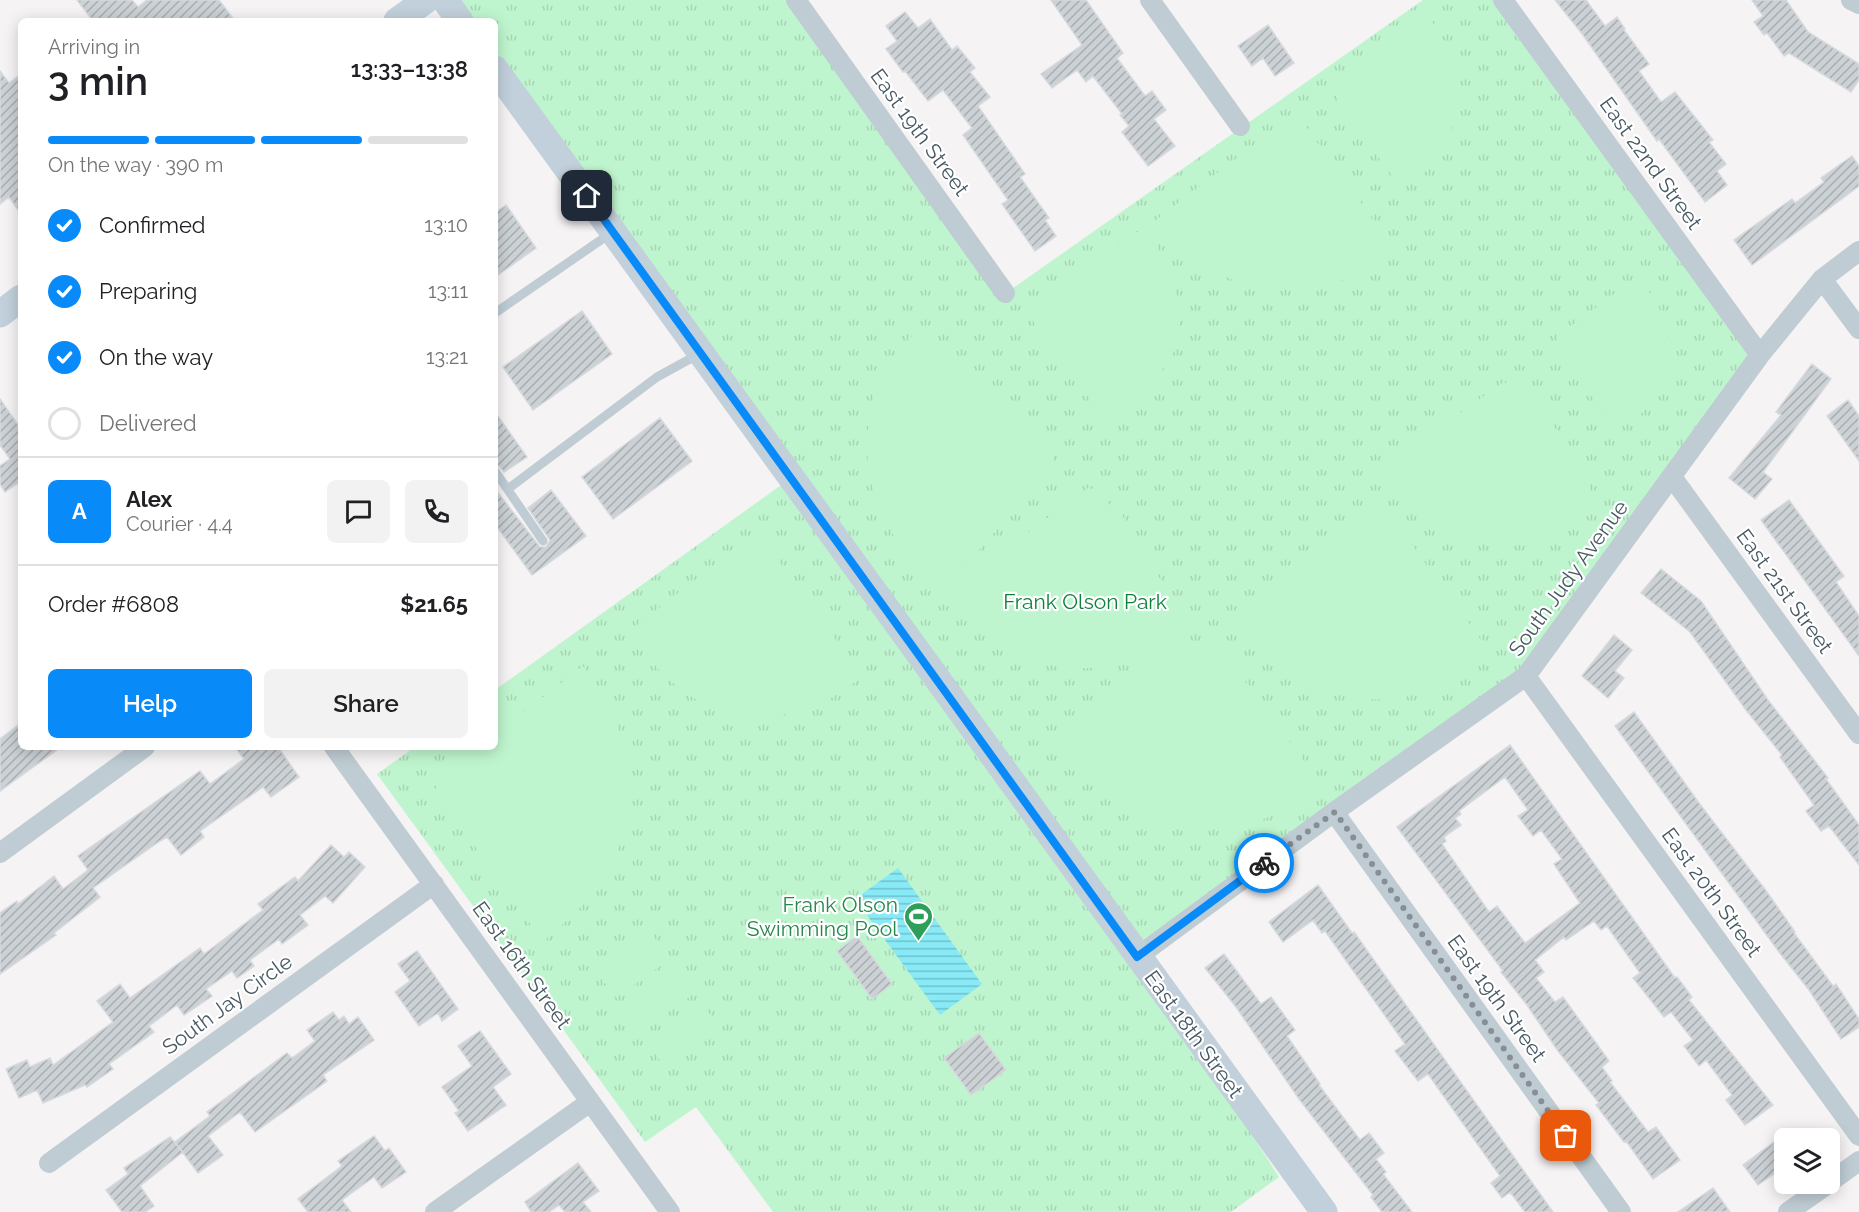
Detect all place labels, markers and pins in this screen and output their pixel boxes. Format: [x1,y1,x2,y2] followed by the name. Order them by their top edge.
[561,170,612,221] pin
[747,892,898,941] place label: Frank Olson Swimming Pool
[903,900,935,942] sports icon: Frank Olson Swimming Pool
[1540,1110,1591,1161] pin

